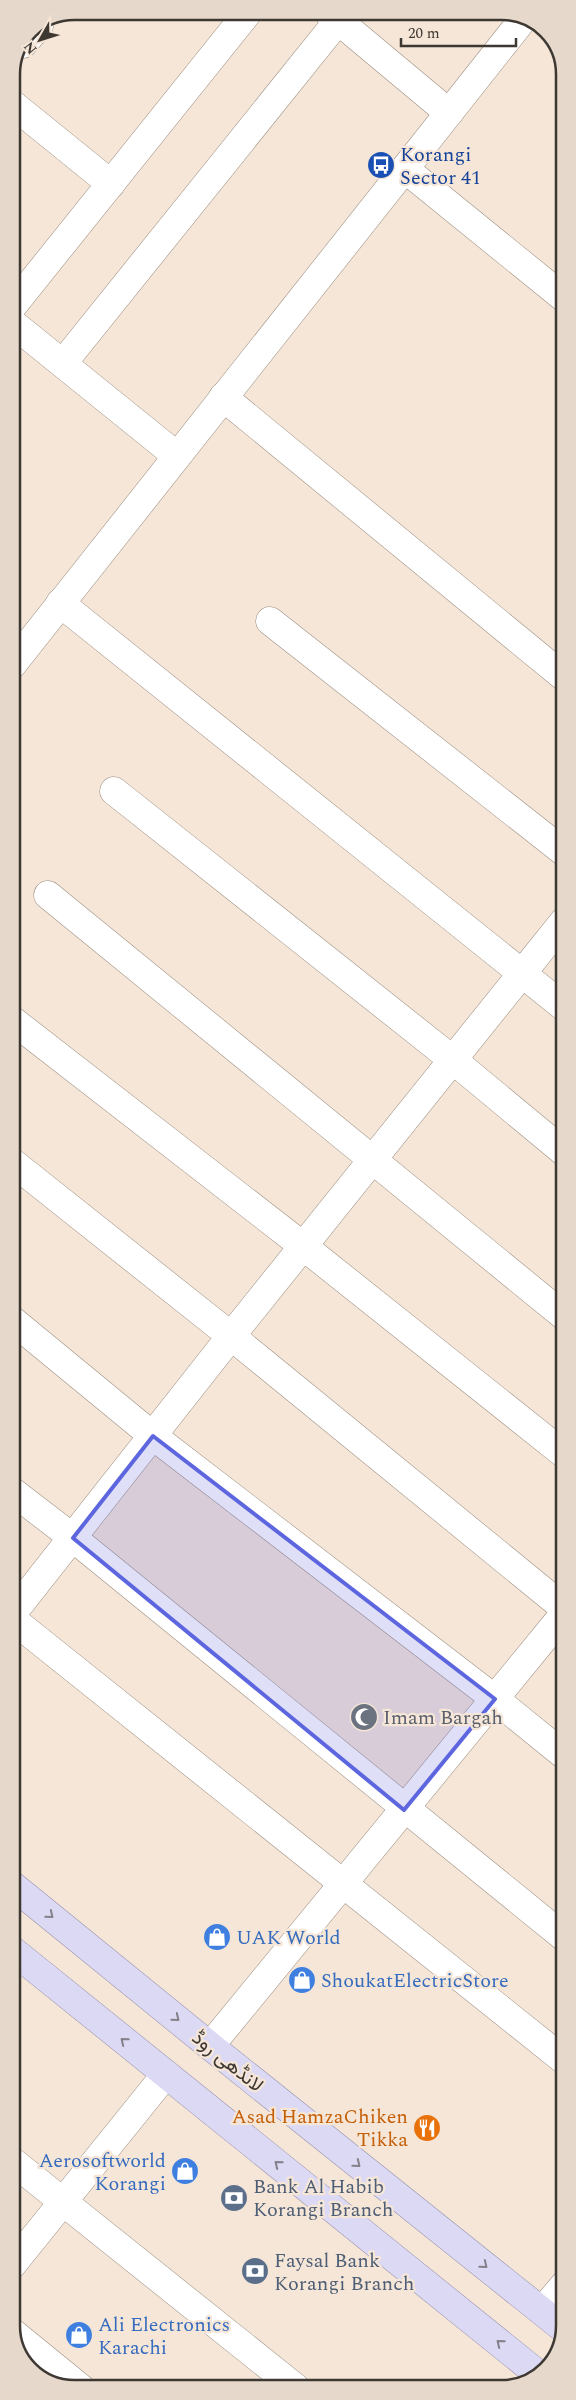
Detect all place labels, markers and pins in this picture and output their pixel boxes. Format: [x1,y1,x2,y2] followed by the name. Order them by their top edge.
[400,140,481,193] place label: Korangi Sector 41
[366,150,396,180] bus stop icon: Korangi Sector 41
[349,1702,379,1732] mosque icon: Imam Bargah
[383,1703,503,1733] place label: Imam Bargah
[202,1922,232,1952] shop icon: UAK World
[236,1923,341,1953] place label: UAK World
[287,1965,317,1995] shop icon: ShoukatElectricStore
[321,1966,509,1996] place label: ShoukatElectricStore
[232,2102,408,2155] place label: Asad HamzaChiken Tikka
[412,2113,442,2143] restaurant icon: Asad HamzaChiken Tikka
[39,2146,166,2199] place label: Aerosoftworld Korangi
[170,2156,200,2186] shop icon: Aerosoftworld Korangi
[253,2172,393,2225] place label: Bank Al Habib Korangi Branch
[219,2183,249,2213] bank icon: Bank Al Habib Korangi Branch
[274,2246,414,2299] place label: Faysal Bank Korangi Branch
[240,2256,270,2286] bank icon: Faysal Bank Korangi Branch
[98,2310,230,2363] place label: Ali Electronics Karachi
[64,2320,94,2350] shop icon: Ali Electronics Karachi

